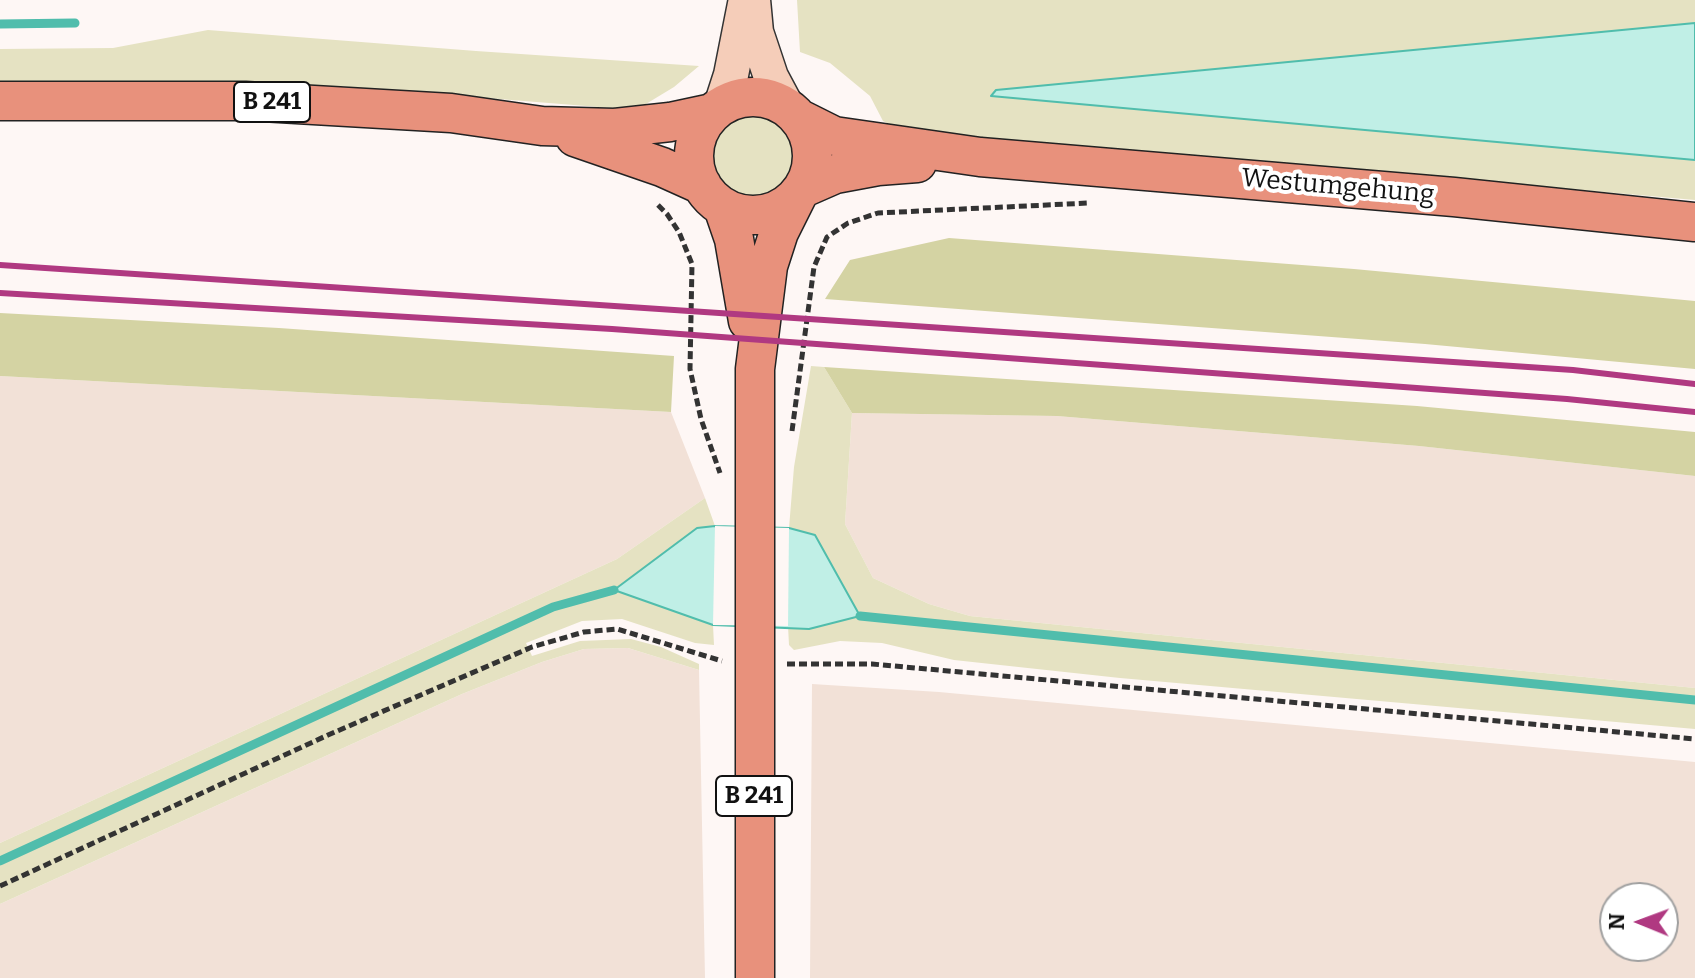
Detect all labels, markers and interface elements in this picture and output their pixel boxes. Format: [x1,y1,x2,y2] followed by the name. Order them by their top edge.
[234,82,310,122] road number: B 241
[1240,163,1436,211] street label: Westumgehung
[716,776,792,816] road number: B 241
[1599,882,1679,962] north arrow
[1603,913,1630,930] text: N

